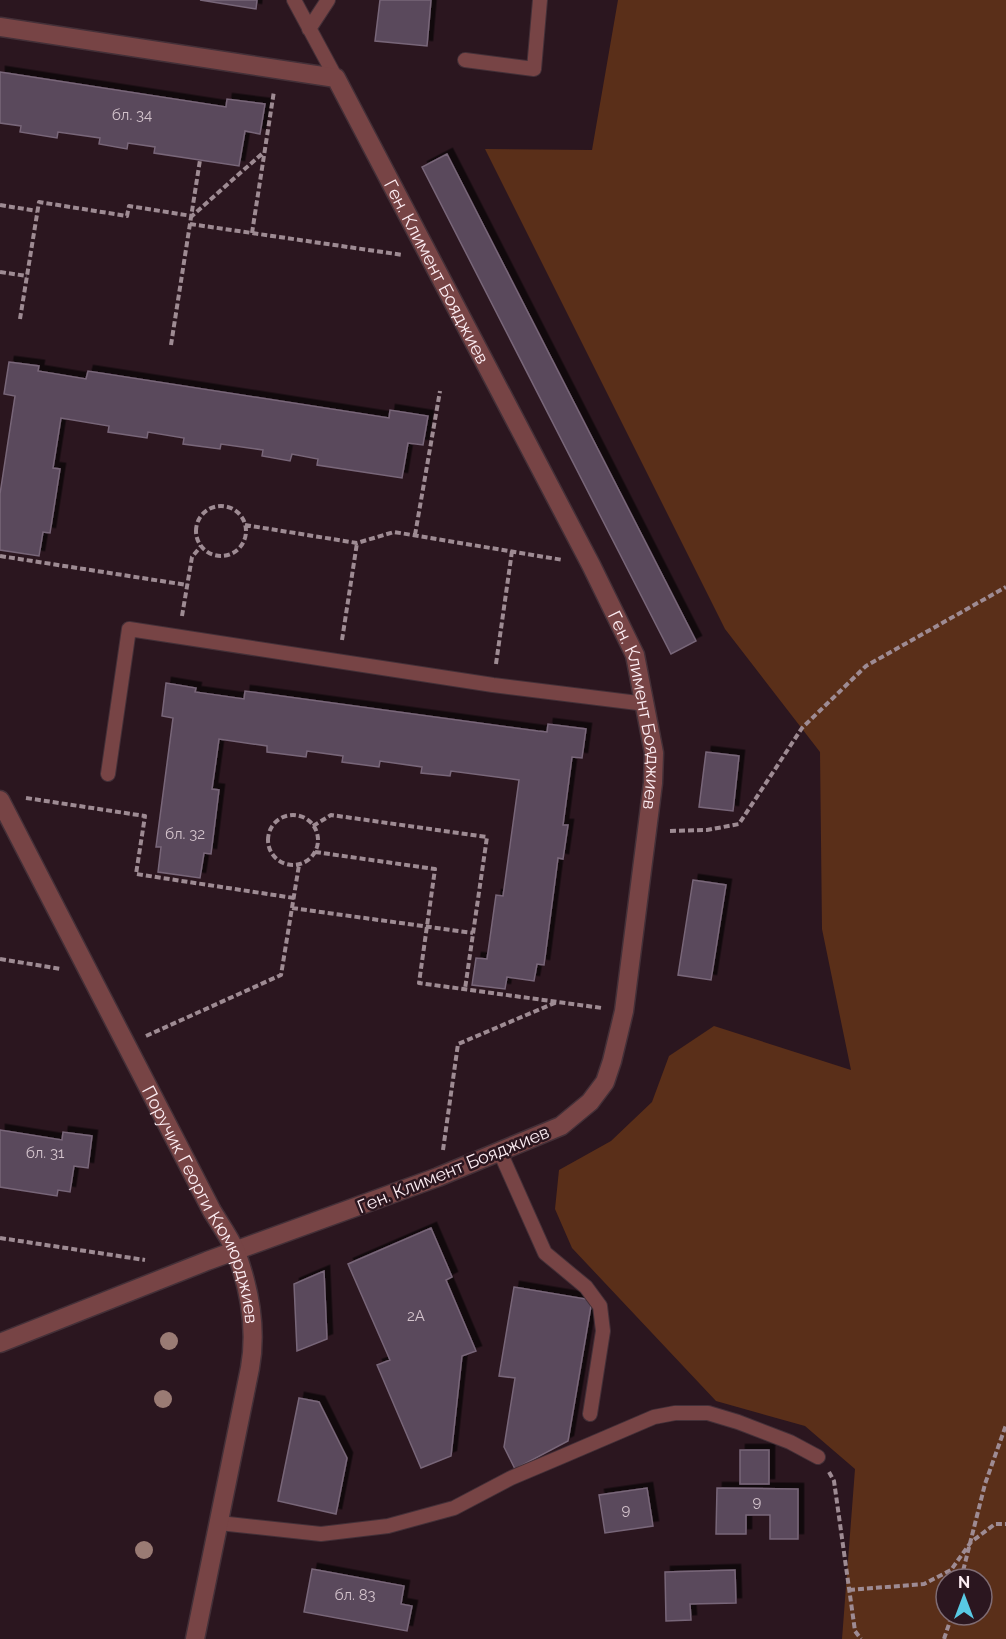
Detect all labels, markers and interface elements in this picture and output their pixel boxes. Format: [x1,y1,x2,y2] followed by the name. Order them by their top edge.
[112,106,152,124] house number: бл. 34
[380,176,494,367] street label: Ген. Климент Бояджиев
[604,607,665,811] street label: Ген. Климент Бояджиев
[165,825,205,843] house number: бл. 32
[138,1082,263,1324] street label: Поручик Георги Кюмюрджиев
[354,1121,552,1217] street label: Ген. Климент Бояджиев
[26,1144,65,1162] house number: бл. 31
[407,1307,425,1325] house number: 2А
[753,1493,762,1511] house number: 9
[622,1501,631,1519] house number: 9
[934,1567,994,1627] north arrow
[958,1573,970,1592] text: N
[334,1586,376,1604] house number: бл. 83

